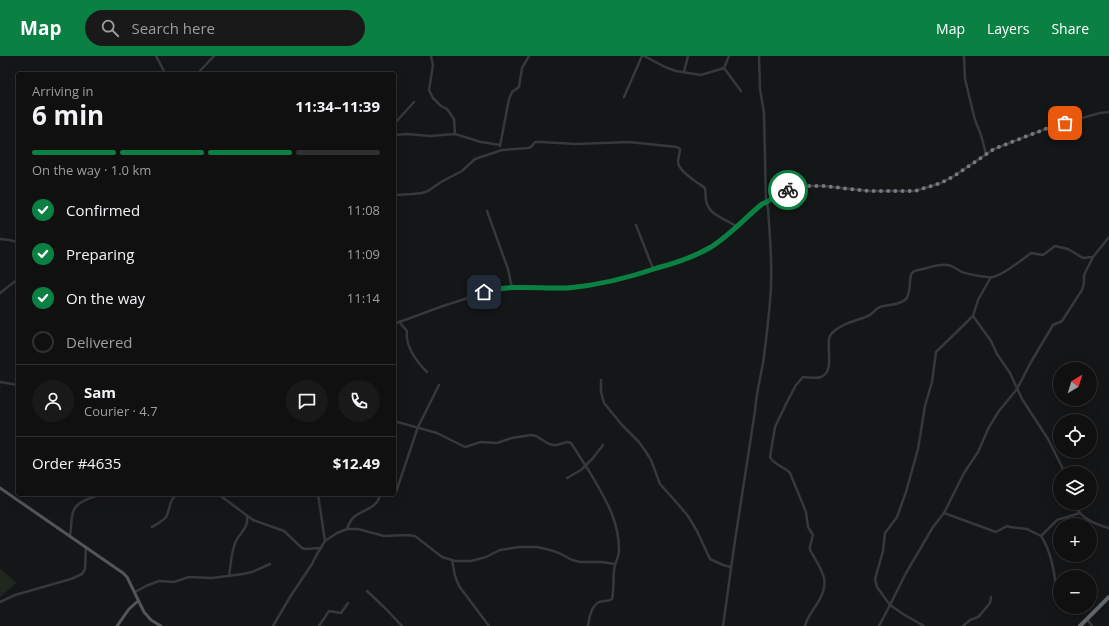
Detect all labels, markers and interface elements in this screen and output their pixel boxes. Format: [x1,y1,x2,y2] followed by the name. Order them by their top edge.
[85,10,365,46] search box
[20,15,61,41] text: Map
[99,17,121,39] icon: search
[131,18,215,38] text: Search here
[936,19,965,38] text: Map
[987,19,1029,38] text: Layers
[1051,19,1089,38] text: Share
[32,82,94,100] text: Arriving in
[295,96,380,116] text: 11:34–11:39
[32,97,104,133] text: 6 min
[1048,106,1082,140] pin
[1054,112,1076,134] icon: bag
[32,161,151,179] text: On the way · 1.0 km
[768,170,808,210] courier
[777,179,799,201] icon: bike
[32,199,54,221] icon: check
[66,200,140,220] text: Confirmed
[347,201,380,219] text: 11:08
[32,243,54,265] icon: check
[66,244,134,264] text: Preparing
[347,245,380,263] text: 11:09
[467,275,501,309] pin
[473,281,495,303] icon: home
[32,287,54,309] icon: check
[66,288,145,308] text: On the way
[347,289,380,307] text: 11:14
[66,332,133,352] text: Delivered
[1053,362,1097,406] north arrow
[1053,362,1097,614] map controls
[32,380,74,422] button: person
[286,380,328,422] button: chat
[338,380,380,422] button: phone
[84,382,116,402] text: Sam
[84,402,158,420] text: Courier · 4.7
[1053,414,1097,458] button: locate
[32,453,121,473] text: Order #4635
[333,453,380,473] text: $12.49
[1053,466,1097,510] button: layers
[1053,518,1097,562] button: +
[1053,570,1097,614] button: −

